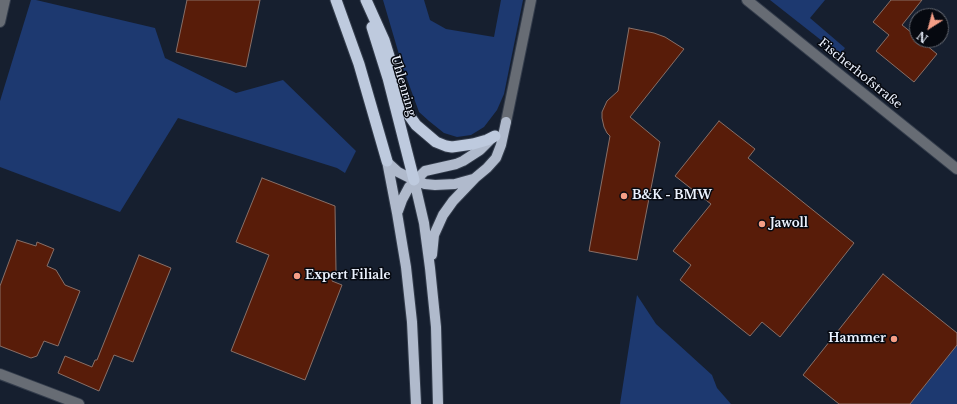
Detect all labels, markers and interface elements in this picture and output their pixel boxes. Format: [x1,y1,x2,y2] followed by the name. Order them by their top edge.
[909,8,949,48] north arrow
[914,28,931,46] text: N
[815,36,905,112] street label: Fischerhofstraße
[387,54,419,118] street label: Uhlenring
[632,189,712,203] place label: B&K - BMW
[619,191,629,201] marker: B&K - BMW
[770,217,808,231] place label: Jawoll
[757,219,767,229] marker: Jawoll
[305,269,390,283] place label: Expert Filiale
[292,271,302,281] marker: Expert Filiale
[828,332,886,346] place label: Hammer
[889,334,899,344] marker: Hammer

